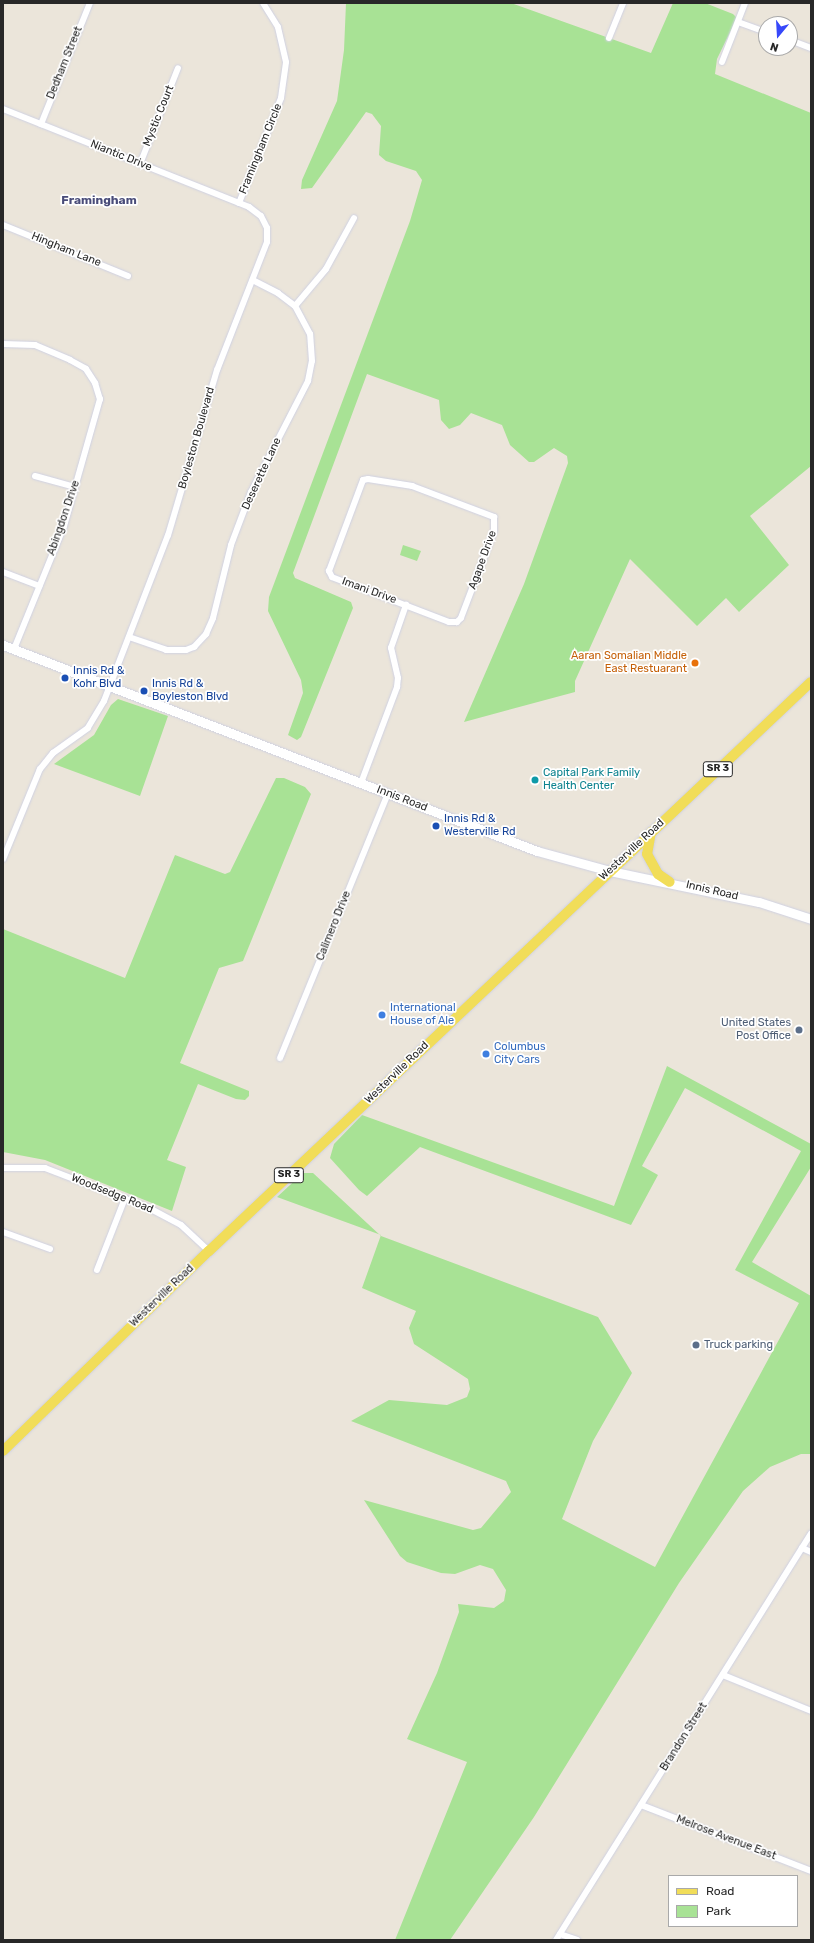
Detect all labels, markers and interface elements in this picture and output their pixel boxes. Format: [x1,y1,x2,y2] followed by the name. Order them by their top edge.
[758,16,798,56] north arrow
[44,25,86,101] street label: Dedham Street
[769,40,780,54] text: N
[141,84,177,148] street label: Mystic Court
[237,102,285,196] street label: Framingham Circle
[88,138,154,174] street label: Niantic Drive
[61,194,137,208] district label: Framingham
[29,230,103,270] street label: Hingham Lane
[176,386,218,490] street label: Boyleston Boulevard
[239,436,285,512] street label: Deserette Lane
[45,479,83,557] street label: Abingdon Drive
[466,529,500,591] street label: Agape Drive
[340,575,398,607] street label: Imani Drive
[571,650,687,676] place label: Aaran Somalian Middle East Restuarant
[690,658,700,668] marker: Aaran Somalian Middle East Restuarant
[73,665,124,691] place label: Innis Rd & Kohr Blvd
[60,673,70,683] marker: Innis Rd & Kohr Blvd
[152,678,228,704] place label: Innis Rd & Boyleston Blvd
[139,686,149,696] marker: Innis Rd & Boyleston Blvd
[702,761,734,777] road number: SR 3
[543,767,640,793] place label: Capital Park Family Health Center
[530,775,540,785] marker: Capital Park Family Health Center
[375,783,429,815] street label: Innis Road
[444,813,516,839] place label: Innis Rd & Westerville Rd
[597,817,667,883] street label: Westerville Road
[431,821,441,831] marker: Innis Rd & Westerville Rd
[685,879,739,903] street label: Innis Road
[314,889,354,963] street label: Calimero Drive
[390,1002,456,1028] place label: International House of Ale
[377,1010,387,1020] marker: International House of Ale
[721,1017,791,1043] place label: United States Post Office
[794,1025,804,1035] marker: United States Post Office
[362,1039,432,1107] street label: Westerville Road
[494,1041,545,1067] place label: Columbus City Cars
[481,1049,491,1059] marker: Columbus City Cars
[273,1167,305,1183] road number: SR 3
[69,1171,155,1217] street label: Woodsedge Road
[127,1262,197,1330] street label: Westerville Road
[704,1338,773,1352] place label: Truck parking
[691,1340,701,1350] marker: Truck parking
[658,1700,710,1774] street label: Brandon Street
[674,1813,778,1863] street label: Melrose Avenue East
[668,1875,798,1927] legend
[706,1884,734,1898] text: Road
[706,1904,731,1918] text: Park

